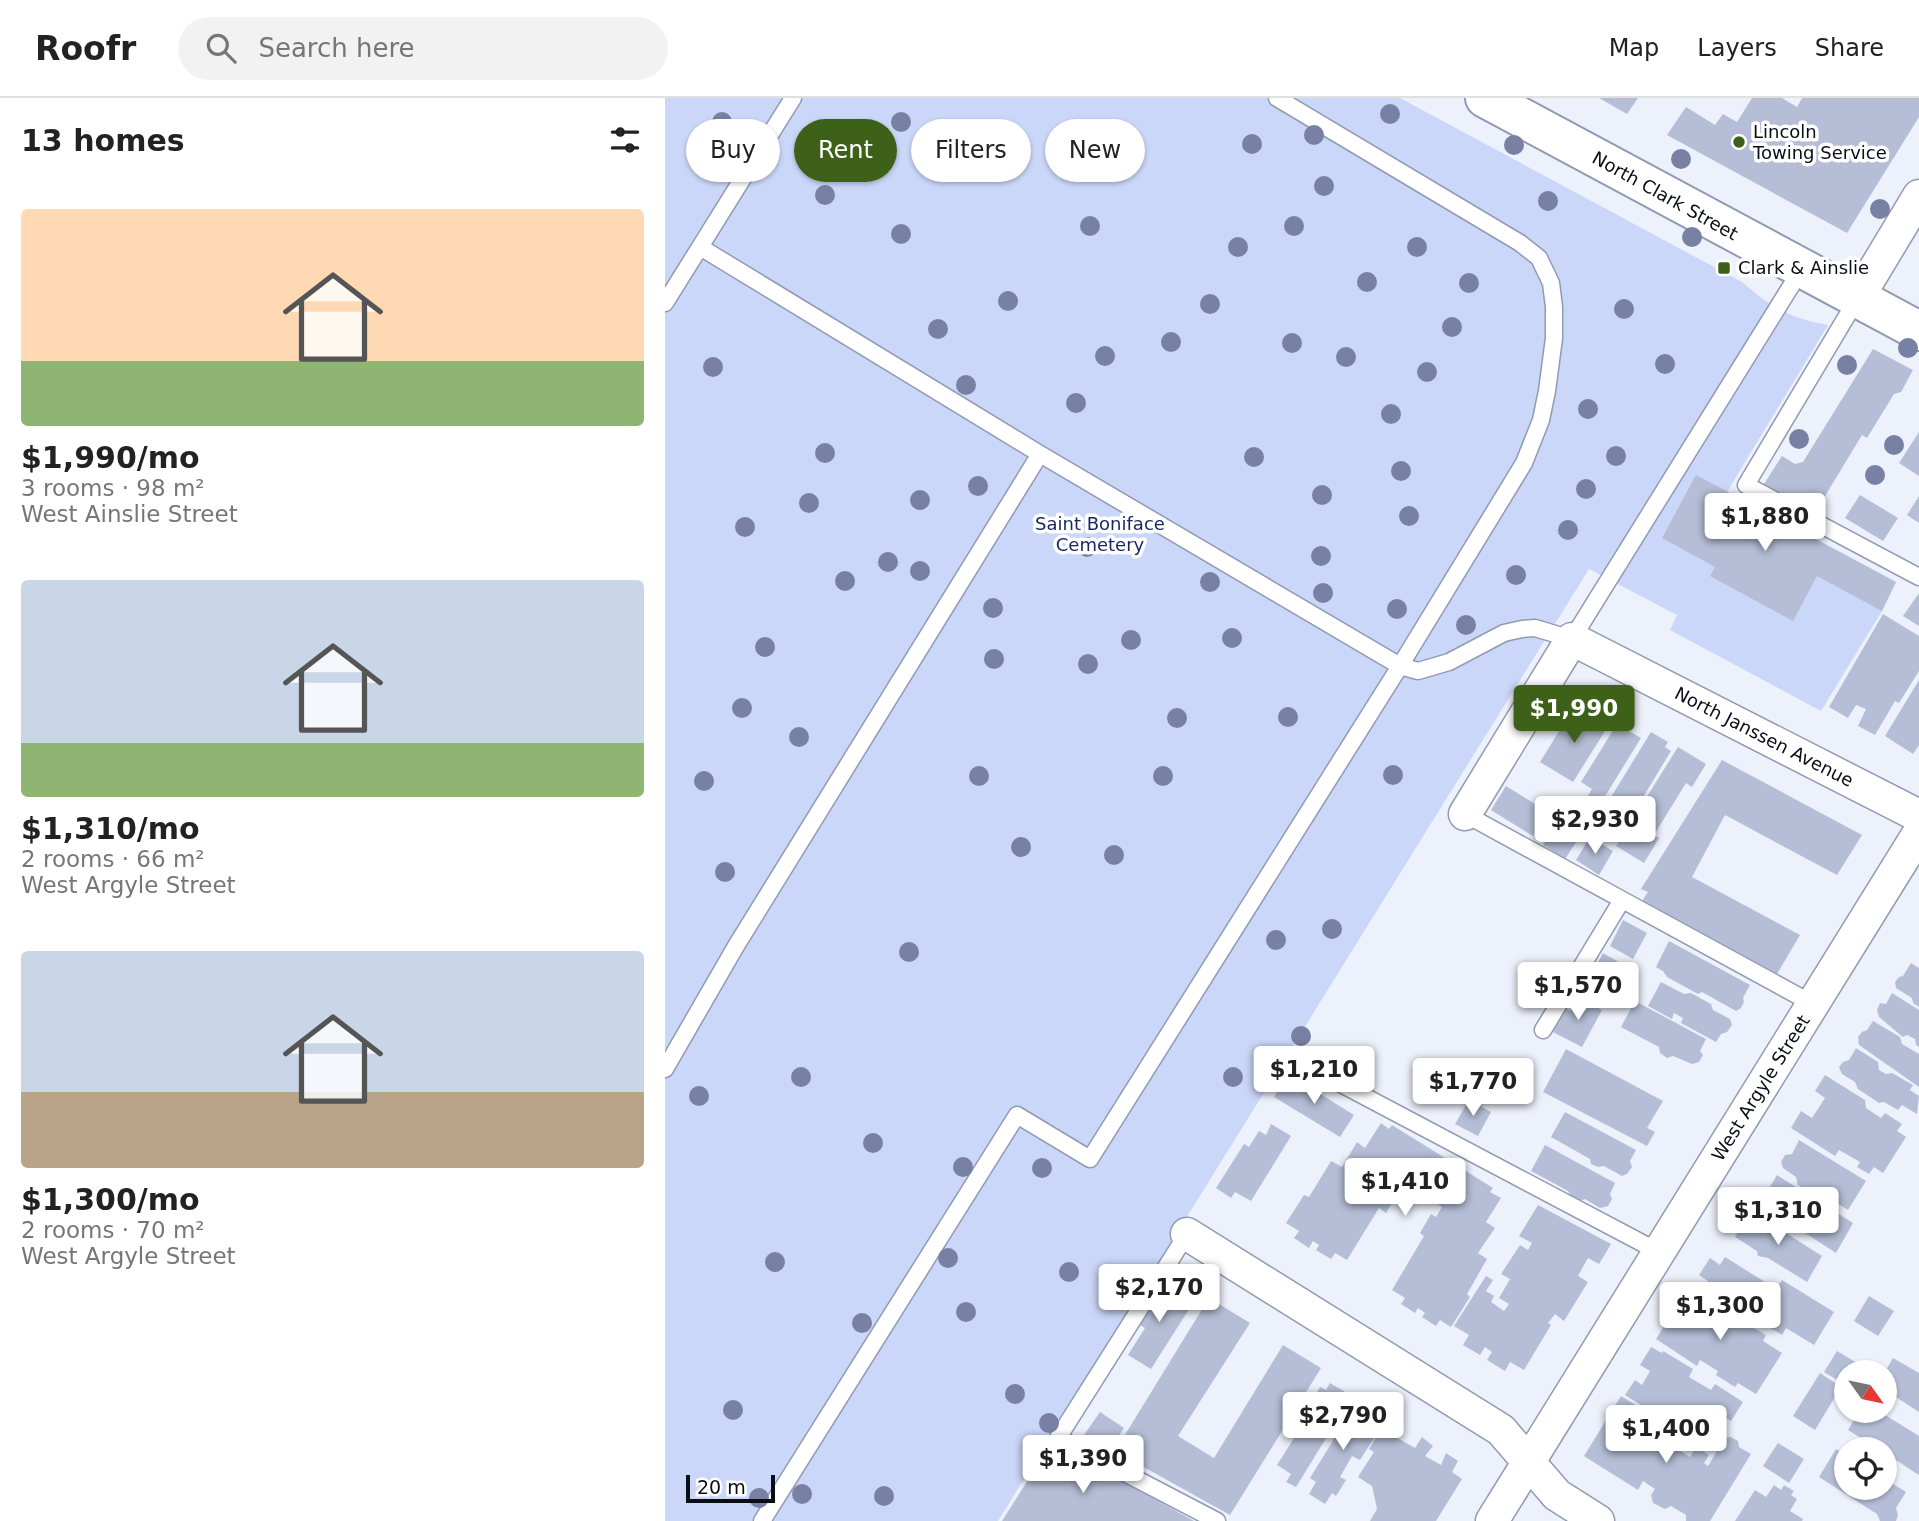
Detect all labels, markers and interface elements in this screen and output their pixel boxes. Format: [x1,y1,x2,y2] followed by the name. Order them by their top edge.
[178,17,668,80] search box
[35,29,136,68] text: Roofr
[202,29,240,67] icon: search
[258,33,415,63] text: Search here
[1609,34,1659,62] text: Map
[1697,34,1777,62] text: Layers
[1815,34,1884,62] text: Share
[686,119,780,182] chip: Buy
[794,119,897,182] chip: Rent
[911,119,1031,182] chip: Filters
[1045,119,1145,182] chip: New
[606,121,644,159] icon: filters
[1752,121,1887,163] place label: Lincoln Towing Service
[21,123,185,158] text: 13 homes
[1731,134,1747,150] marker: Lincoln Towing Service
[1589,147,1742,244] street label: North Clark Street
[270,254,396,380] icon: home
[1738,257,1869,278] place label: Clark & Ainslie
[1716,260,1732,276] marker: Clark & Ainslie
[21,440,200,475] text: $1,990/mo
[21,475,205,501] text: 3 rooms · 98 m²
[1708,494,1822,553] pin: $1,880
[21,501,238,527] text: West Ainslie Street
[1721,503,1809,529] text: $1,880
[1035,513,1165,555] park label: Saint Boniface Cemetery
[270,625,396,751] icon: home
[1671,682,1857,791] street label: North Janssen Avenue
[1517,686,1631,745] pin: $1,990
[1530,695,1618,721] text: $1,990
[1538,796,1652,856] pin: $2,930
[1551,806,1639,832] text: $2,930
[21,811,200,846] text: $1,310/mo
[21,846,205,872] text: 2 rooms · 66 m²
[21,872,236,898] text: West Argyle Street
[1521,962,1635,1022] pin: $1,570
[1534,972,1622,998] text: $1,570
[270,996,396,1122] icon: home
[1707,1011,1814,1165] street label: West Argyle Street
[1257,1046,1371,1106] pin: $1,210
[1270,1056,1358,1082] text: $1,210
[1416,1058,1530,1118] pin: $1,770
[1429,1068,1517,1094] text: $1,770
[1348,1158,1462,1218] pin: $1,410
[1361,1168,1449,1194] text: $1,410
[21,1182,200,1217] text: $1,300/mo
[1721,1188,1835,1247] pin: $1,310
[1734,1197,1822,1223] text: $1,310
[21,1217,205,1243] text: 2 rooms · 70 m²
[21,1243,236,1269] text: West Argyle Street
[1102,1264,1216,1324] pin: $2,170
[1115,1274,1203,1300] text: $2,170
[1663,1282,1777,1342] pin: $1,300
[1676,1292,1764,1318] text: $1,300
[1834,1360,1897,1423] north arrow
[1834,1360,1897,1500] map controls
[1286,1392,1400,1452] pin: $2,790
[1299,1402,1387,1428] text: $2,790
[1609,1406,1723,1465] pin: $1,400
[1622,1415,1710,1441] text: $1,400
[1026,1436,1140,1495] pin: $1,390
[1834,1437,1897,1500] button: locate
[1039,1445,1127,1471] text: $1,390
[686,1472,775,1504] scale bar
[697,1476,746,1498] text: 20 m

